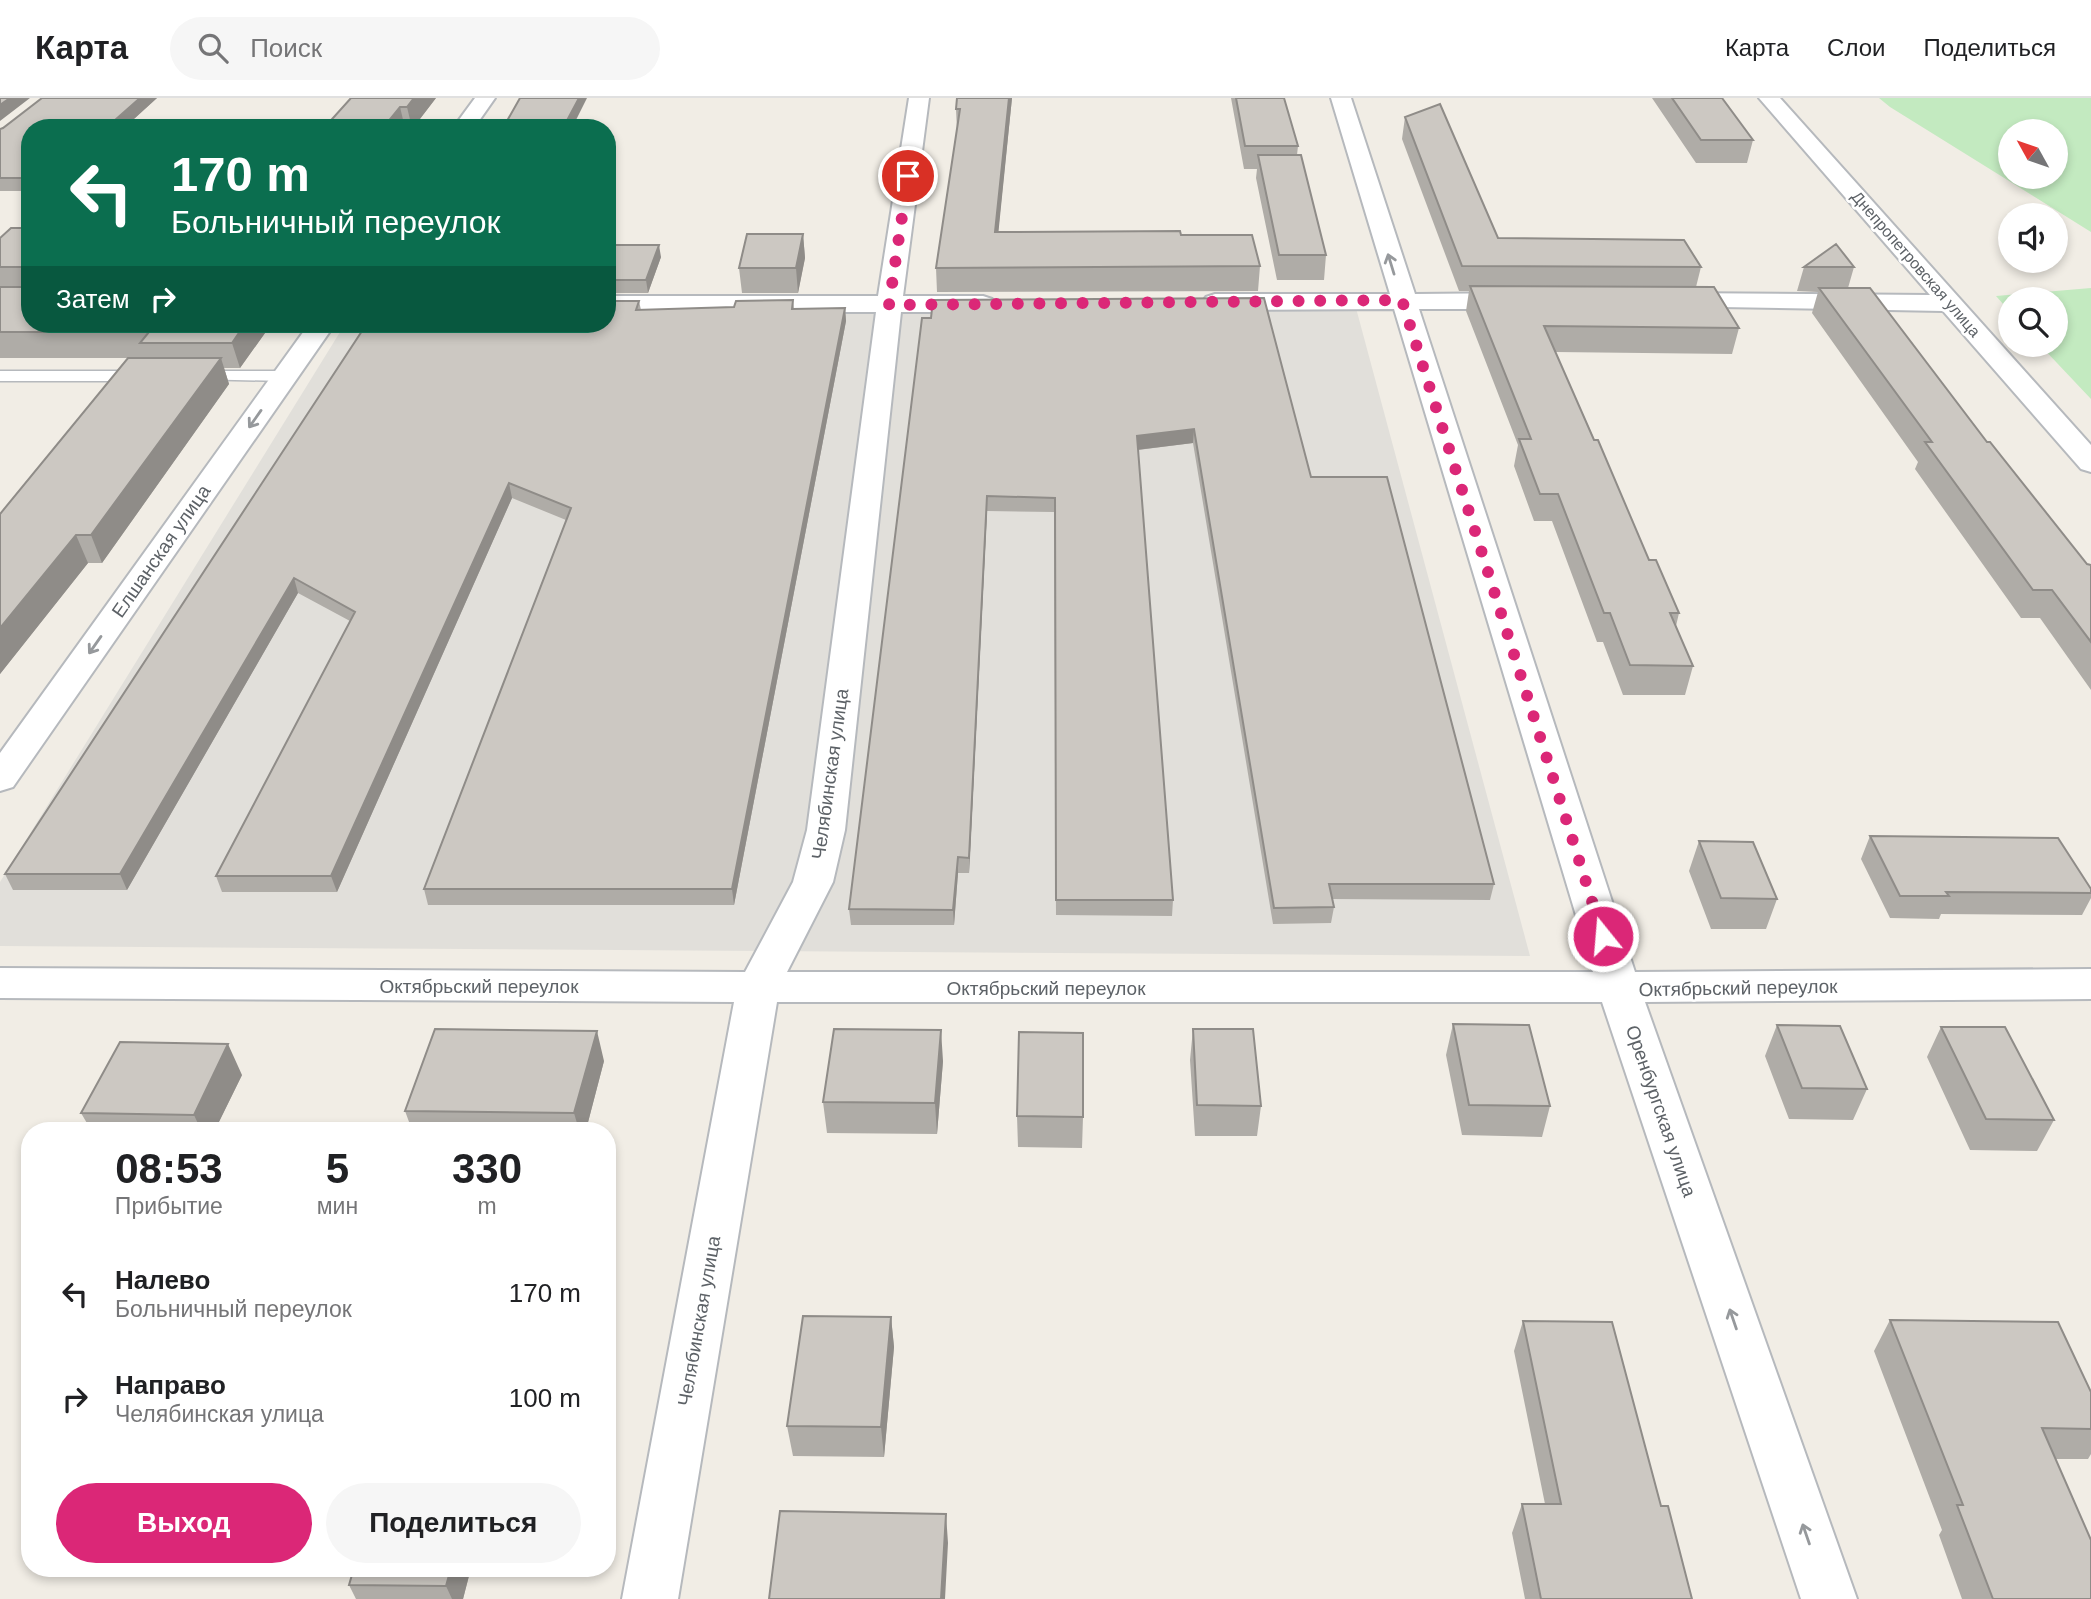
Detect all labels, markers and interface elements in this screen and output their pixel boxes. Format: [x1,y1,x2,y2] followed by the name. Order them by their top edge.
[170,17,660,80] search box
[35,29,128,66] text: Карта
[194,29,232,67] icon: search
[250,33,322,63] text: Поиск
[1725,34,1789,61] text: Карта
[1827,34,1885,61] text: Слои
[1923,34,2056,61] text: Поделиться
[1998,119,2068,189] north arrow
[1998,119,2068,357] map controls
[878,146,938,206] pin
[56,147,147,238] icon: left
[171,147,310,201] text: 170 m
[889,157,927,195] icon: arrive
[1848,188,1984,340] street label: Днепропетровская улица
[1998,203,2068,273] button: sound
[171,204,501,240] text: Больничный переулок
[1384,253,1396,275] one-way arrow
[144,280,182,318] icon: right
[56,284,130,314] text: Затем
[1998,287,2068,357] button: search
[247,409,262,428] one-way arrow
[107,480,215,621] street label: Елшанская улица
[88,635,102,654] one-way arrow
[808,687,852,861] street label: Челябинская улица
[1566,899,1640,973] position arrow
[380,976,579,997] street label: Октябрьский переулок
[1638,976,1838,1000] street label: Октябрьский переулок
[947,978,1146,999] street label: Октябрьский переулок
[1622,1023,1700,1200] street label: Оренбургская улица
[115,1145,223,1192] text: 08:53
[326,1145,349,1192] text: 5
[452,1145,522,1192] text: 330
[115,1193,223,1219] text: Прибытие
[317,1193,358,1219] text: мин
[477,1193,497,1219] text: m
[674,1234,724,1408] street label: Челябинская улица
[115,1265,210,1295] text: Налево
[56,1275,94,1313] icon: left
[509,1278,581,1308] text: 170 m
[115,1296,352,1322] text: Больничный переулок
[1726,1309,1738,1331] one-way arrow
[115,1370,226,1400] text: Направо
[56,1380,94,1418] icon: right
[509,1383,581,1413] text: 100 m
[115,1401,324,1427] text: Челябинская улица
[56,1483,312,1563] button: Выход
[326,1483,581,1563] button: Поделиться
[1799,1524,1811,1546] one-way arrow

